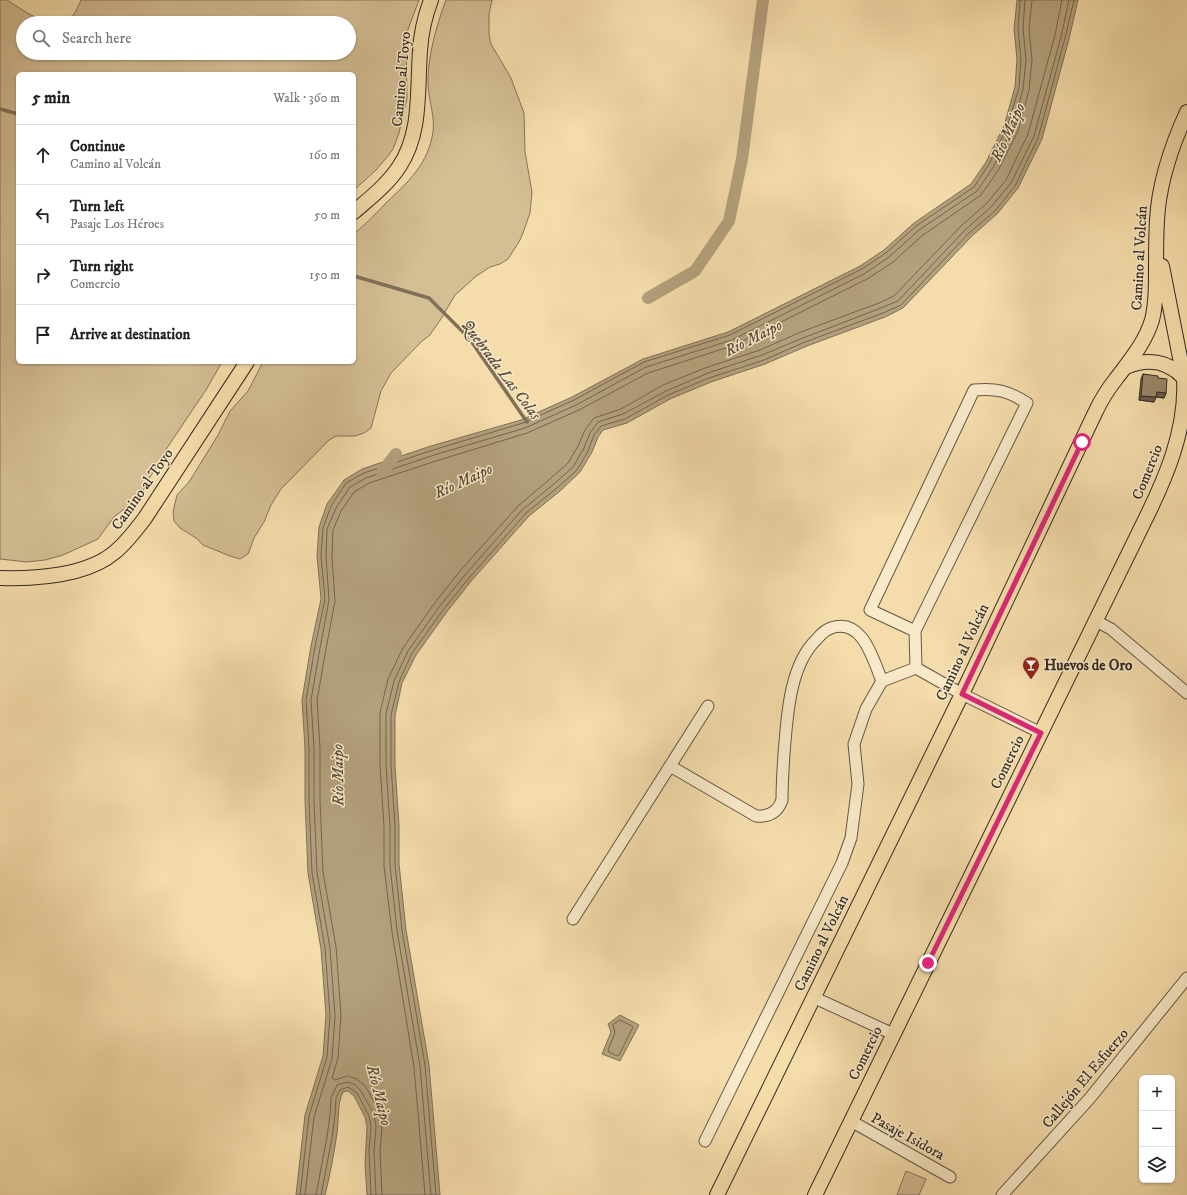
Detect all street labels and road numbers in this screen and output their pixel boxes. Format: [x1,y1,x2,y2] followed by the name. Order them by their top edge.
[388,31,415,127] street label: Camino al Toyo
[1127,205,1152,311] street label: Camino al Volcán
[1128,442,1167,503] street label: Comercio
[107,445,178,534] street label: Camino al Toyo
[932,601,993,704] street label: Camino al Volcán
[986,732,1029,792] street label: Comercio
[790,892,853,995] street label: Camino al Volcán
[844,1023,887,1083] street label: Comercio
[1038,1024,1133,1132] street label: Callejón El Esfuerzo
[868,1108,948,1165] street label: Pasaje Isidora

